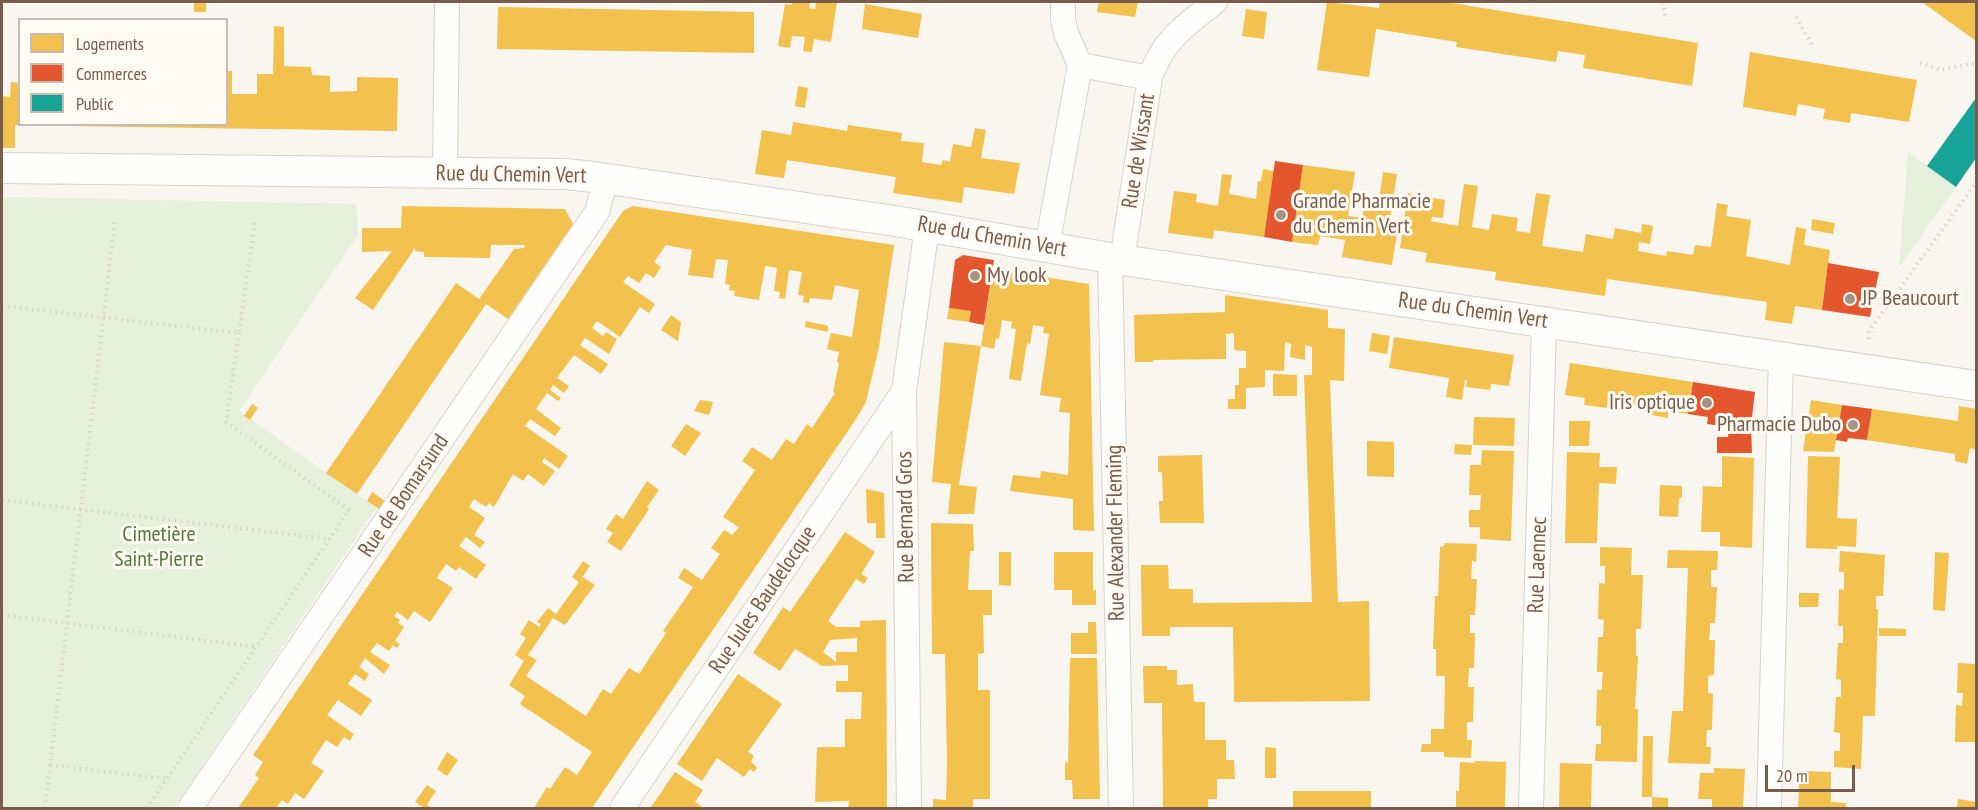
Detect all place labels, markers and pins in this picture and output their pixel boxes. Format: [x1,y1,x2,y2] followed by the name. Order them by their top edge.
[1293,189,1431,240] place label: Grande Pharmacie du Chemin Vert
[1274,208,1288,222] marker: Grande Pharmacie du Chemin Vert
[987,263,1047,289] place label: My look
[968,269,982,283] marker: My look
[1862,286,1959,312] place label: JP Beaucourt
[1843,292,1857,306] marker: JP Beaucourt
[1609,390,1695,416] place label: Iris optique
[1700,396,1714,410] marker: Iris optique
[1717,412,1841,438] place label: Pharmacie Dubo
[1846,418,1860,432] marker: Pharmacie Dubo

